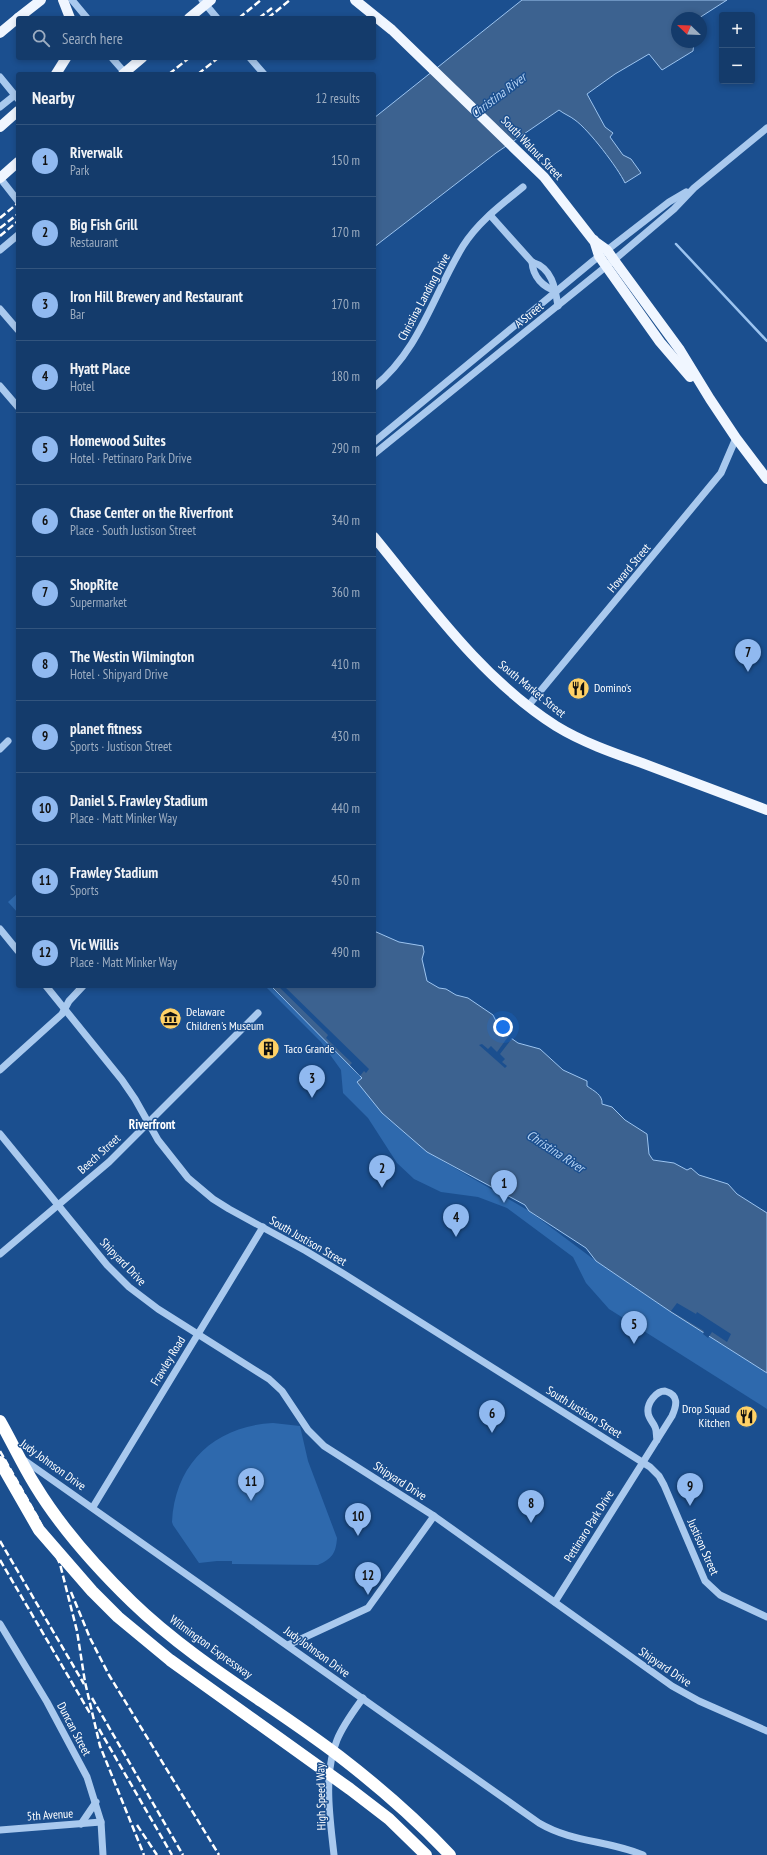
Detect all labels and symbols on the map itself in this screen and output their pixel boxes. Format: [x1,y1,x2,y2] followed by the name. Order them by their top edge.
[671,12,707,48] north arrow
[467,67,532,122] water label: Christina River
[498,113,567,183] street label: South Walnut Street
[394,251,453,343] street label: Christina Landing Drive
[511,298,547,331] street label: A Street
[604,540,654,595] street label: Howard Street
[735,639,761,672] pin: 7
[496,657,570,721] street label: South Market Street
[566,675,592,701] restaurant icon: Domino's
[594,680,631,695] place label: Domino's
[186,1004,264,1033] place label: Delaware Children's Museum
[157,1006,183,1032] museum icon: Delaware Children's Museum
[493,1017,513,1037] your location
[255,1036,281,1062] building icon: Taco Grande
[284,1041,334,1056] place label: Taco Grande
[299,1065,325,1098] pin: 3
[129,1116,176,1133] district label: Riverfront
[524,1126,590,1178] water label: Christina River
[74,1130,124,1177] street label: Beech Street
[369,1155,395,1188] pin: 2
[491,1170,517,1203] pin: 1
[443,1204,469,1237] pin: 4
[267,1212,350,1269] street label: South Justison Street
[97,1235,150,1289] street label: Shipyard Drive
[621,1311,647,1344] pin: 5
[147,1333,188,1388] street label: Frawley Road
[544,1382,626,1441] street label: South Justison Street
[479,1400,505,1433] pin: 6
[682,1401,730,1430] place label: Drop Squad Kitchen
[733,1403,759,1429] restaurant icon: Drop Squad Kitchen
[17,1435,89,1493] street label: Judy Johnson Drive
[371,1458,430,1503] street label: Shipyard Drive
[238,1468,264,1501] pin: 11
[677,1473,703,1506] pin: 9
[560,1487,617,1565] street label: Pettinaro Park Drive
[518,1490,544,1523] pin: 8
[345,1503,371,1536] pin: 10
[684,1515,723,1578] street label: Justison Street
[355,1562,381,1595] pin: 12
[167,1612,256,1682] street label: Wilmington Expressway
[281,1622,353,1680] street label: Judy Johnson Drive
[636,1644,694,1690] street label: Shipyard Drive
[54,1699,95,1759] street label: Duncan Street
[312,1763,329,1831] street label: High Speed Way
[26,1805,74,1824] street label: 5th Avenue

